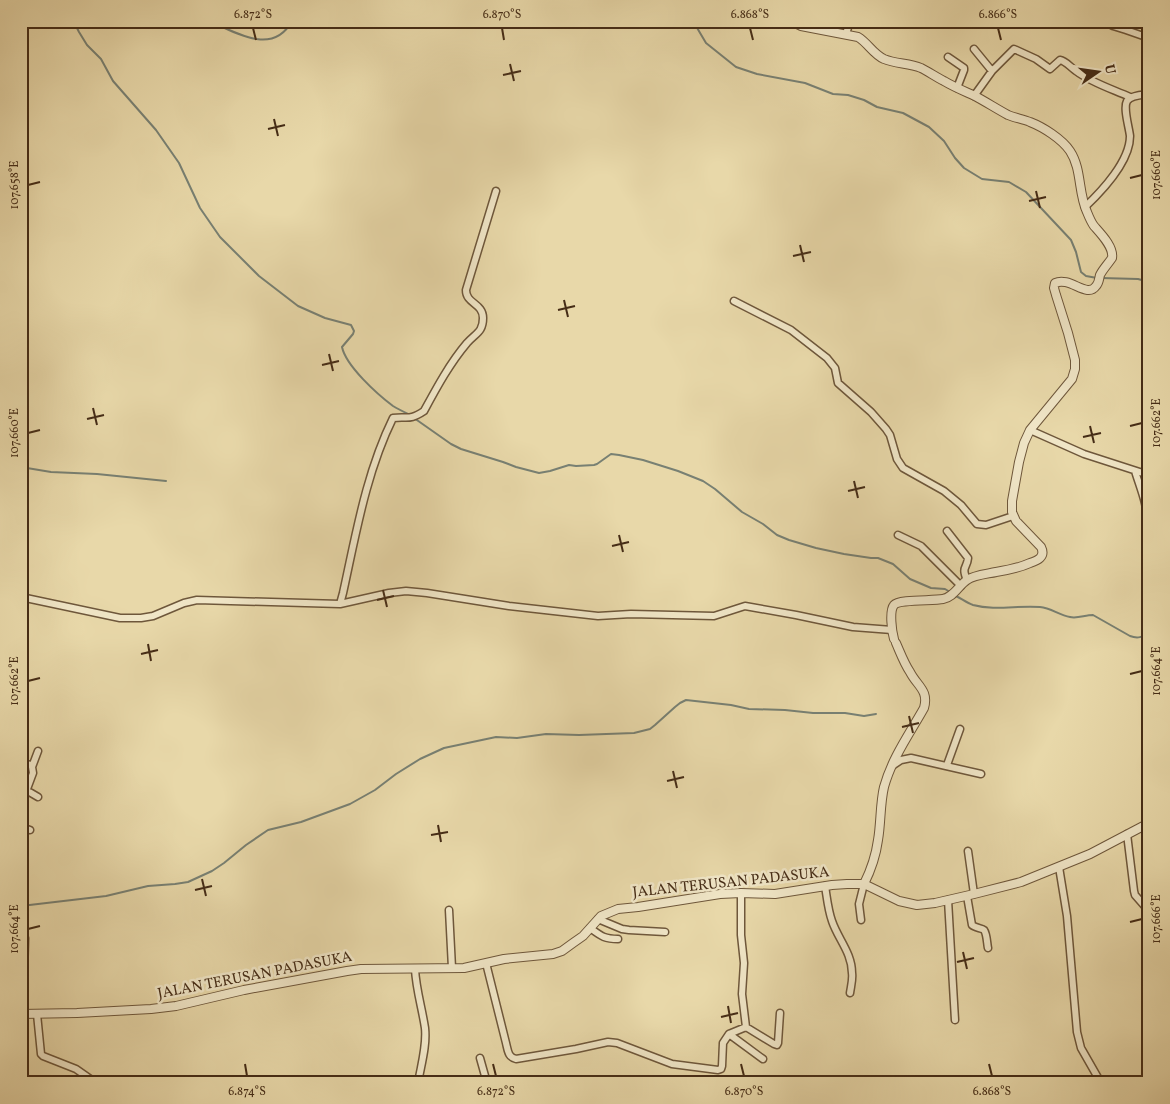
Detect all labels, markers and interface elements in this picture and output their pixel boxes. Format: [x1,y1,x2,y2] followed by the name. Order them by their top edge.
[234,7,272,23] text: 6.872°S
[483,7,521,23] text: 6.870°S
[731,7,769,23] text: 6.868°S
[979,7,1017,23] text: 6.866°S
[1072,48,1122,98] north arrow
[1099,63,1120,77] text: U
[1149,150,1165,200] text: 107.660°E
[7,161,23,209] text: 107.658°E
[1149,398,1165,448] text: 107.662°E
[7,408,23,458] text: 107.660°E
[1149,646,1165,696] text: 107.664°E
[7,656,23,706] text: 107.662°E
[632,862,831,904] street label: JALAN TERUSAN PADASUKA
[1149,894,1165,944] text: 107.666°E
[7,904,23,954] text: 107.664°E
[156,947,354,1005] street label: JALAN TERUSAN PADASUKA
[228,1084,266,1100] text: 6.874°S
[477,1084,515,1100] text: 6.872°S
[725,1084,763,1100] text: 6.870°S
[973,1084,1011,1100] text: 6.868°S

